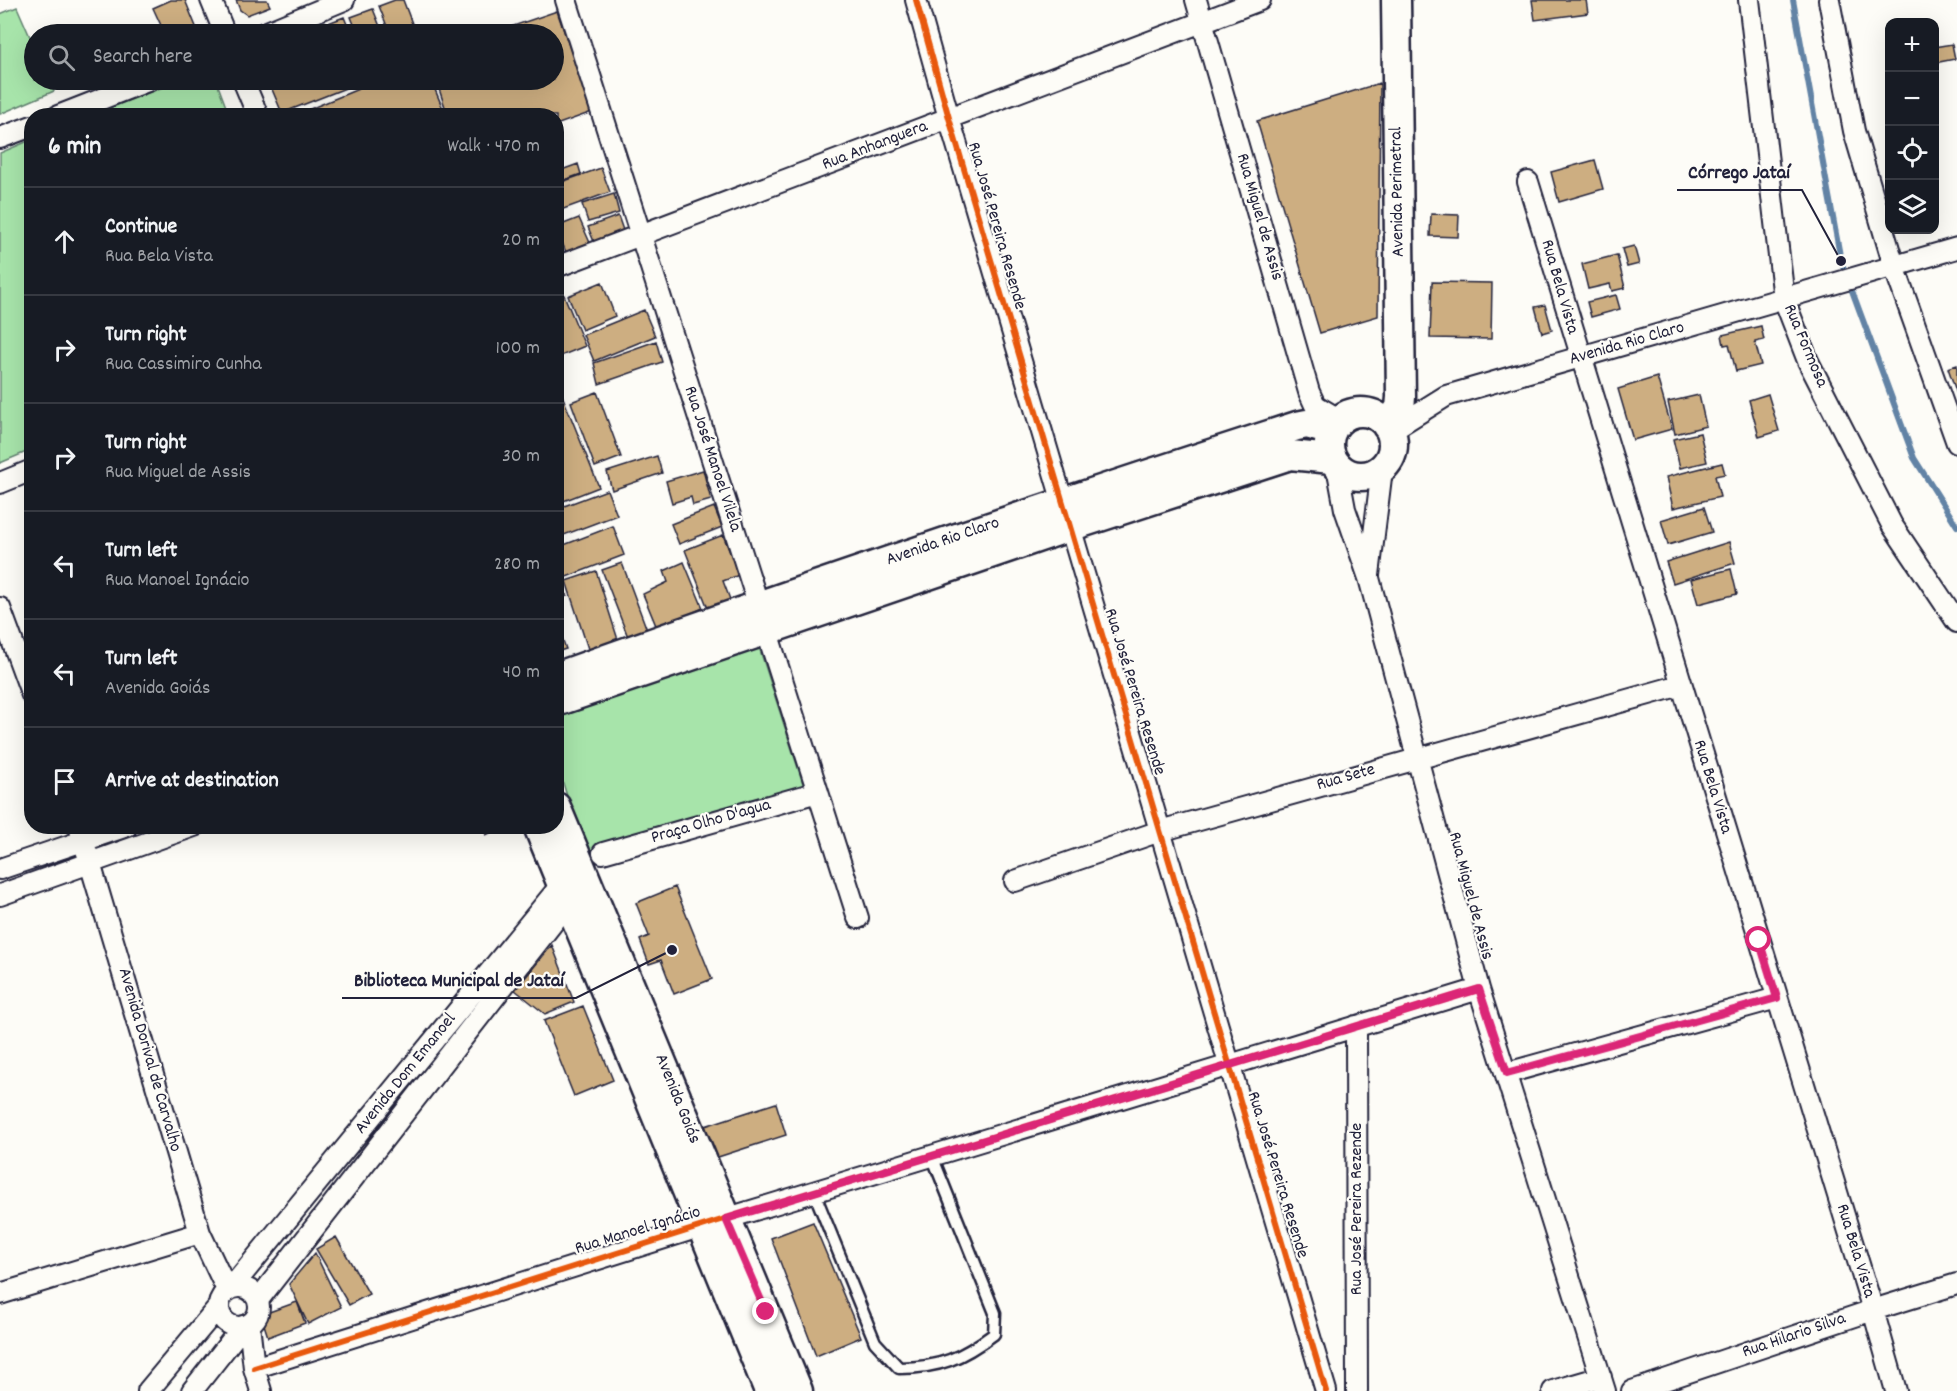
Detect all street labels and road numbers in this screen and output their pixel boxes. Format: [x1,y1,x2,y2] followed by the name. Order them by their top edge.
[819,114,932,178] street label: Rua Anhanguera
[1384,126,1412,257] street label: Avenida Perimetral
[960,139,1032,313] street label: Rua José Pereira Resende
[1229,150,1289,284] street label: Rua Miguel de Assis
[1534,237,1585,338] street label: Rua Bela Vista
[1776,301,1834,392] street label: Rua Formosa
[1567,316,1687,372] street label: Avenida Rio Claro
[677,383,747,535] street label: Rua José Manoel Vilela
[883,511,1003,573] street label: Avenida Rio Claro
[1097,606,1171,779] street label: Rua José Pereira Resende
[1686,737,1738,838] street label: Rua Bela Vista
[1314,758,1378,798] street label: Rua Sete
[648,793,774,851] street label: Praça Olho D'agua
[1441,829,1499,963] street label: Rua Miguel de Assis
[111,965,187,1155] street label: Avenida Dorival de Carvalho
[349,1008,463,1140] street label: Avenida Dom Emanoel
[648,1050,706,1148] street label: Avenida Goiás
[1240,1089,1314,1262] street label: Rua José Pereira Resende
[1345,1123,1370,1295] street label: Rua José Pereira Rezende
[572,1200,704,1262] street label: Rua Manoel Ignácio
[1829,1201,1881,1302] street label: Rua Bela Vista
[1739,1306,1850,1365] street label: Rua Hilario Silva

